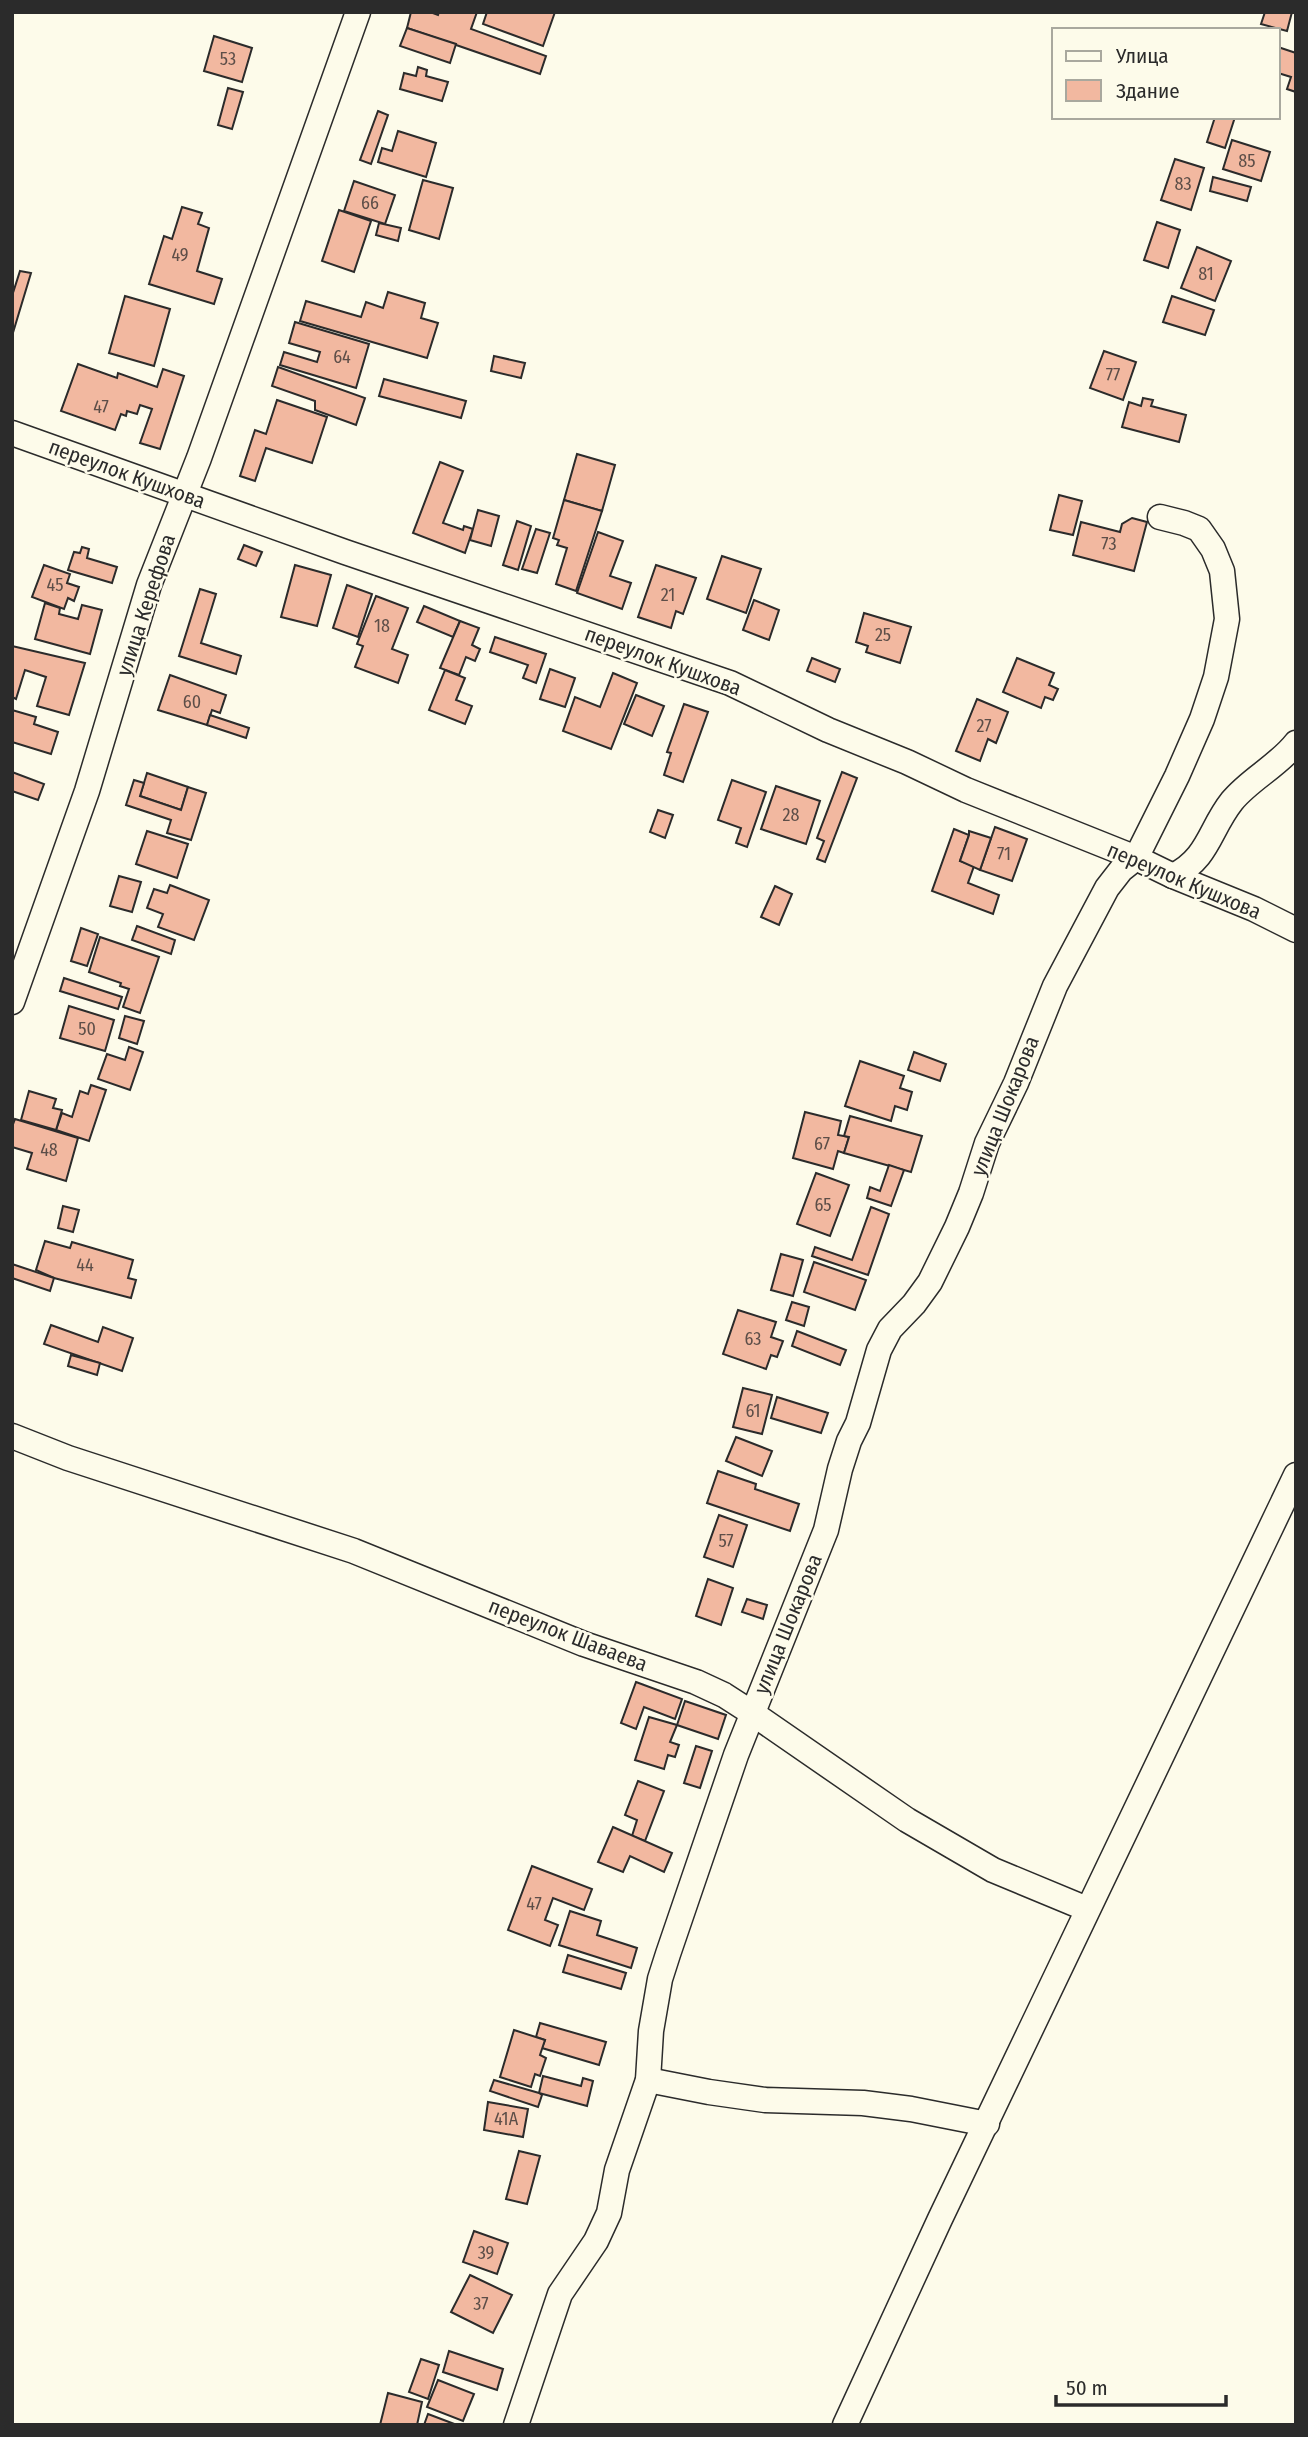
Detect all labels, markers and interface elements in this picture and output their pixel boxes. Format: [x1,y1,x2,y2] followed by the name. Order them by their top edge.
[1052,28,1280,119] legend
[1115,43,1169,69] text: Улица
[220,48,236,70] house number: 53
[1116,78,1180,104] text: Здание
[1238,150,1256,172] house number: 85
[1174,173,1192,195] house number: 83
[361,192,379,214] house number: 66
[171,244,189,266] house number: 49
[1198,263,1214,285] house number: 81
[333,346,351,368] house number: 64
[1106,364,1120,386] house number: 77
[93,396,109,418] house number: 47
[45,434,209,514] street label: переулок Кушхова
[111,531,181,679] street label: улица Керефова
[1101,533,1117,555] house number: 73
[47,574,63,596] house number: 45
[661,584,675,606] house number: 21
[374,615,390,637] house number: 18
[581,621,745,701] street label: переулок Кушхова
[875,624,891,646] house number: 25
[183,691,201,713] house number: 60
[976,715,992,737] house number: 27
[783,804,799,826] house number: 28
[1103,837,1265,925] street label: переулок Кушхова
[997,843,1011,865] house number: 71
[78,1018,96,1040] house number: 50
[965,1032,1045,1180] street label: улица Шокарова
[814,1133,830,1155] house number: 67
[40,1139,58,1161] house number: 48
[814,1194,832,1216] house number: 65
[76,1254,94,1276] house number: 44
[745,1328,761,1350] house number: 63
[745,1400,761,1422] house number: 61
[718,1530,734,1552] house number: 57
[748,1550,828,1698] street label: улица Шокарова
[485,1593,651,1677] street label: переулок Шаваева
[526,1893,542,1915] house number: 47
[494,2108,519,2130] house number: 41А
[478,2242,494,2264] house number: 39
[473,2293,489,2315] house number: 37
[1056,2364,1226,2408] scale bar
[1066,2375,1108,2401] text: 50 m

